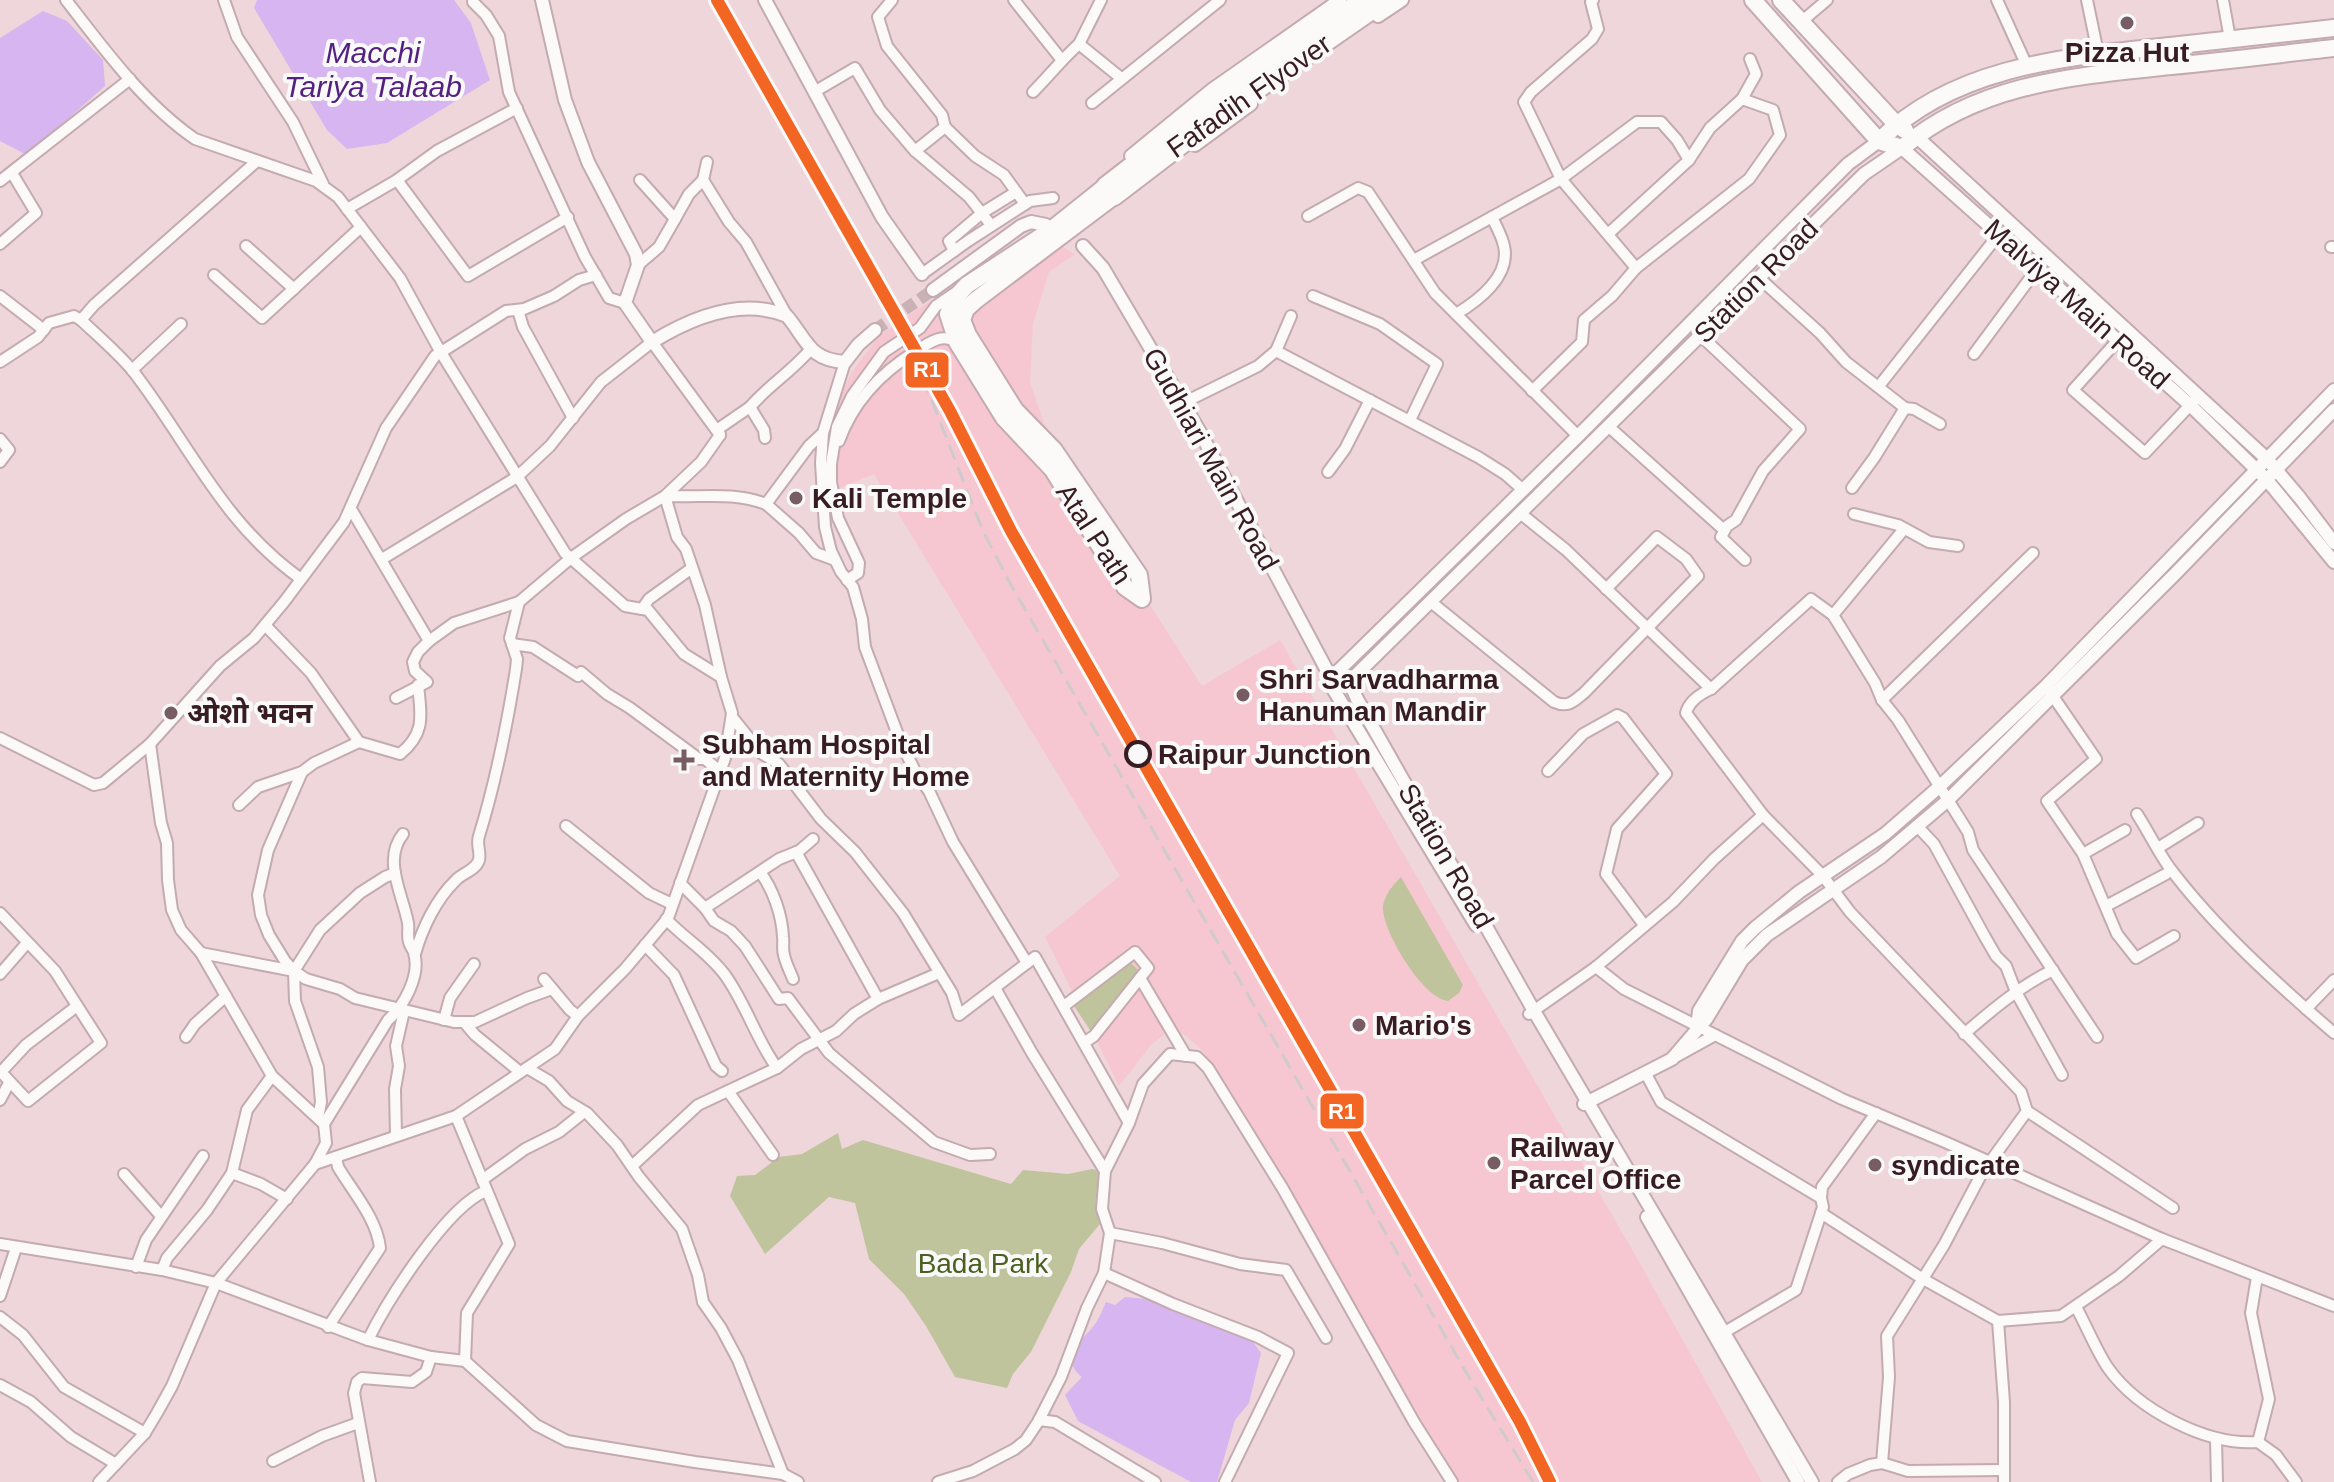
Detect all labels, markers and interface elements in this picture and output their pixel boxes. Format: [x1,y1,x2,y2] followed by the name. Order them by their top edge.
[2118,14,2136,32] marker: Pizza Hut
[1161,28,1337,164] street label: Fafadih Flyover
[284,36,462,103] water label: Macchi Tariya Talaab
[2065,37,2189,68] place label: Pizza Hut
[1688,213,1824,349] street label: Station Road
[1978,213,2176,395] street label: Malviya Main Road
[1137,343,1285,575] street label: Gudhiari Main Road
[904,351,950,389] line badge: R1
[913,357,941,382] text: R1
[1050,478,1138,590] street label: Atal Path
[812,483,967,514] place label: Kali Temple
[787,489,805,507] marker: Kali Temple
[1259,664,1499,727] place label: Shri Sarvadharma Hanuman Mandir
[1234,686,1252,704] marker: Shri Sarvadharma Hanuman Mandir
[187,697,313,729] place label: ओशो भवन
[162,704,180,722] marker: ओशो भवन
[702,729,970,792] place label: Subham Hospital and Maternity Home
[1158,739,1371,770] place label: Raipur Junction
[1125,741,1151,767] marker: Raipur Junction
[673,749,695,771] marker: Subham Hospital and Maternity Home
[1392,778,1500,934] street label: Station Road
[1375,1010,1472,1041] place label: Mario's
[1350,1016,1368,1034] marker: Mario's
[1319,1092,1365,1130] line badge: R1
[1328,1099,1356,1124] text: R1
[1510,1132,1681,1195] place label: Railway Parcel Office
[1891,1150,2020,1181] place label: syndicate
[1485,1154,1503,1172] marker: Railway Parcel Office
[1866,1156,1884,1174] marker: syndicate
[918,1248,1049,1279] park label: Bada Park

